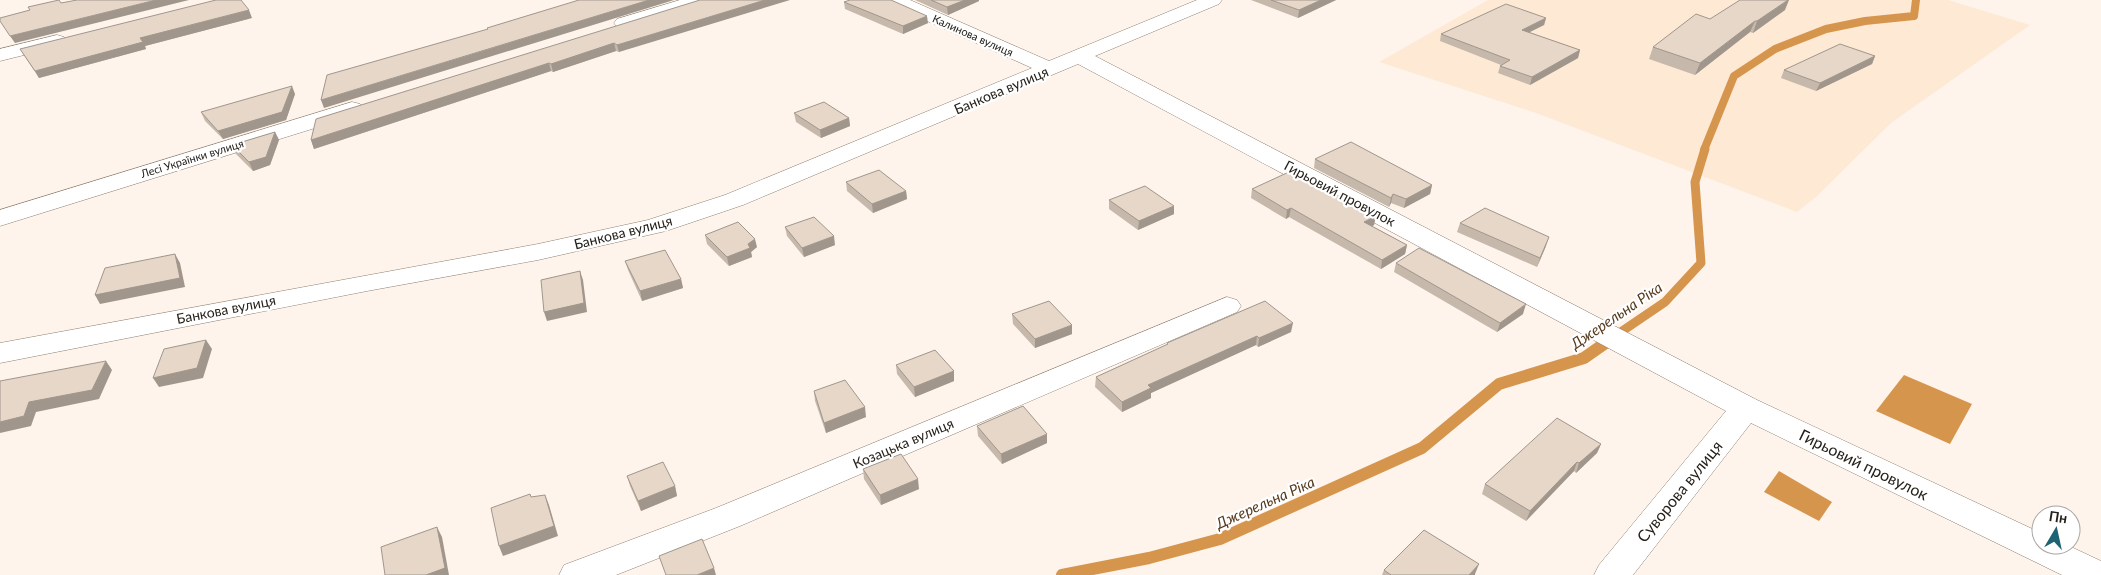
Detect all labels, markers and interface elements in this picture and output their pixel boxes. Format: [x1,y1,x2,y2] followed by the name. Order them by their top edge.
[931,11,1015,59] street label: Калинова вулиця
[951,62,1051,118] street label: Банкова вулиця
[138,136,245,180] street label: Лесі Українки вулиця
[1282,157,1399,230] street label: Гирьовий провулок
[572,212,674,252] street label: Банкова вулиця
[1566,278,1665,353] water label: Джерельна Ріка
[175,291,277,327] street label: Банкова вулиця
[850,414,956,472] street label: Козацька вулиця
[1796,425,1932,504] street label: Гирьовий провулок
[1632,436,1726,546] street label: Суворова вулиця
[1212,472,1318,532] water label: Джерельна Ріка
[2031,505,2081,555] north arrow
[2048,507,2069,526] text: Пн

